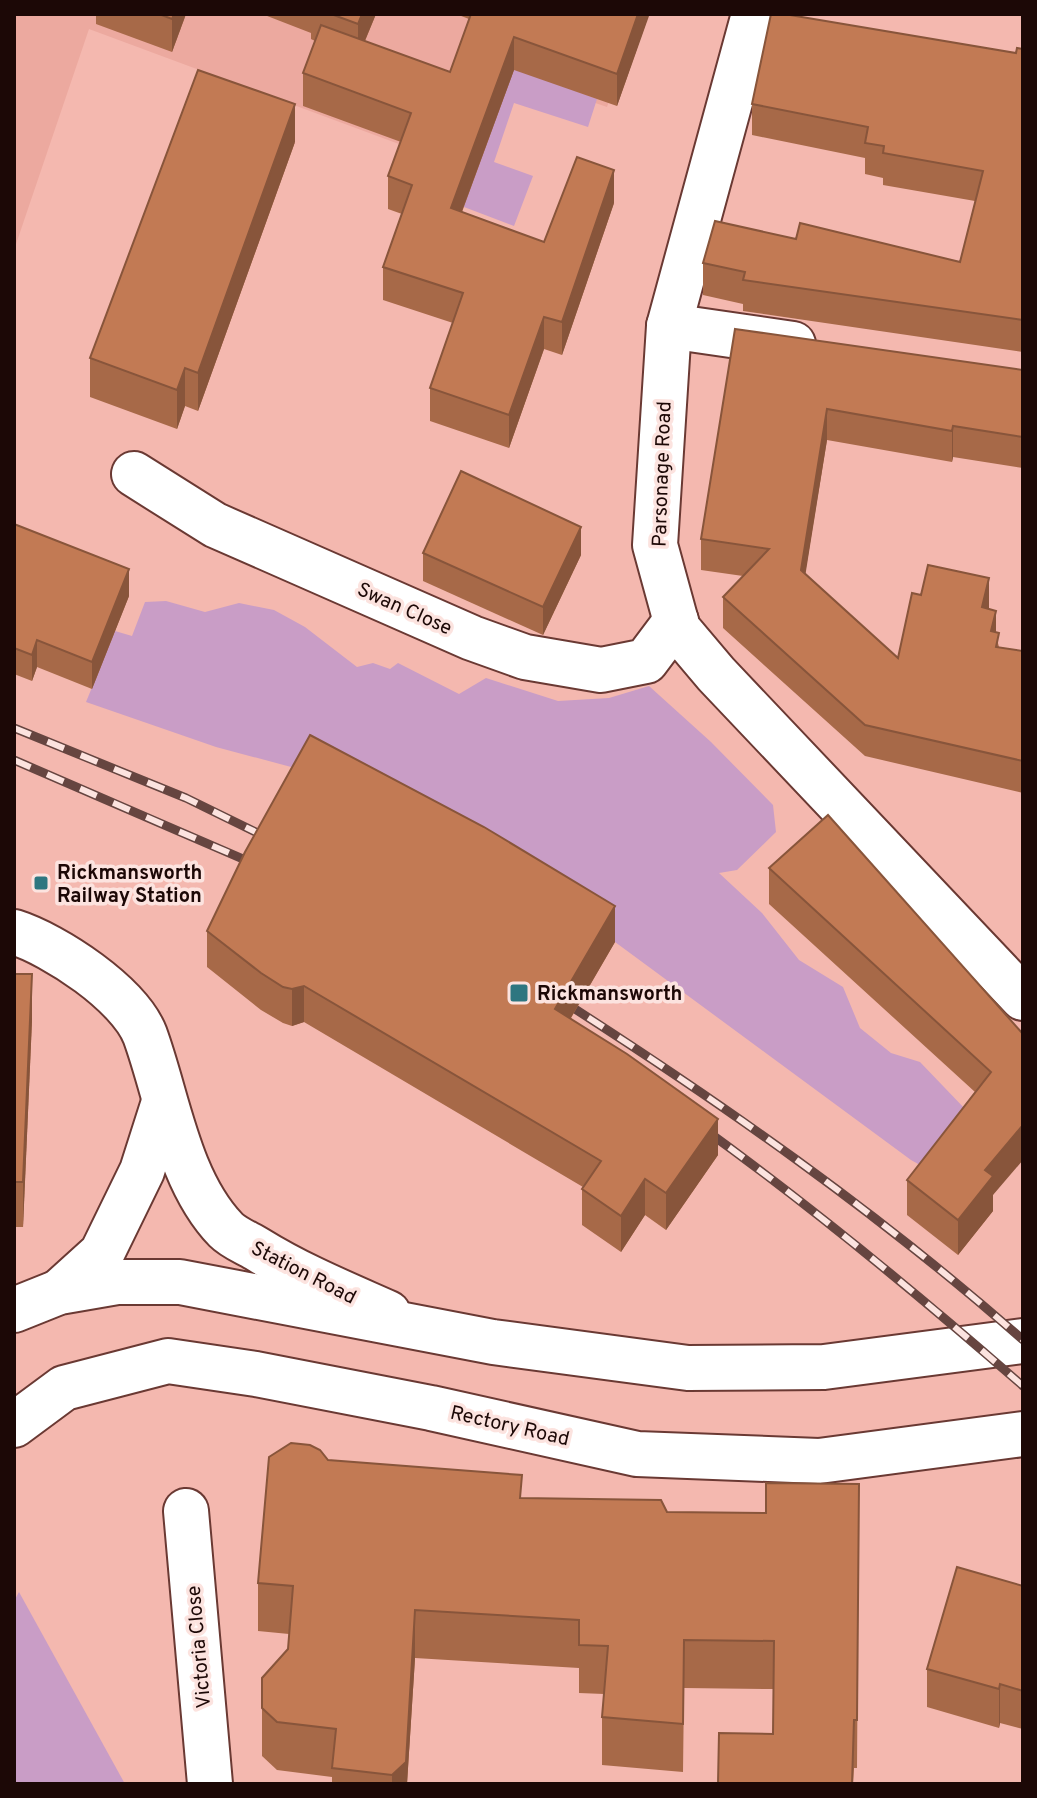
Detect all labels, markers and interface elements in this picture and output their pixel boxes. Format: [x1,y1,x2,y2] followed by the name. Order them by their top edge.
[647,401,679,547] street label: Parsonage Road
[353,577,456,642] street label: Swan Close
[57,861,202,910] place label: Rickmansworth Railway Station
[32,874,50,892] marker: Rickmansworth Railway Station
[508,982,530,1004] marker: Rickmansworth
[537,982,682,1008] place label: Rickmansworth
[246,1236,360,1311] street label: Station Road
[447,1401,572,1453] street label: Rectory Road
[182,1584,218,1709] street label: Victoria Close

